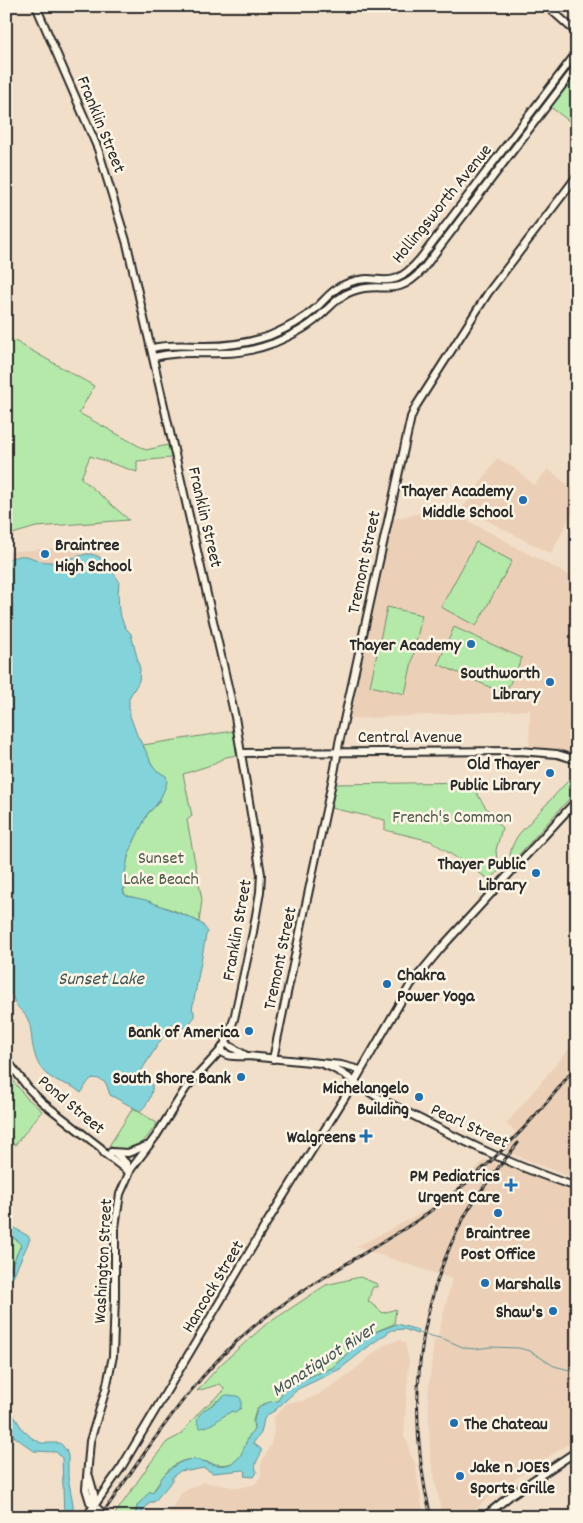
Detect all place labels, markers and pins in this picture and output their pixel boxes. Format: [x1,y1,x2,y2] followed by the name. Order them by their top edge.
[402,480,514,526] place label: Thayer Academy Middle School
[517,494,529,506] marker: Thayer Academy Middle School
[55,534,132,580] place label: Braintree High School
[39,548,51,560] marker: Braintree High School
[350,634,462,659] place label: Thayer Academy
[465,638,477,650] marker: Thayer Academy
[460,662,541,708] place label: Southworth Library
[544,676,556,688] marker: Southworth Library
[450,753,541,799] place label: Old Thayer Public Library
[544,767,556,779] marker: Old Thayer Public Library
[438,853,527,899] place label: Thayer Public Library
[530,867,542,879] marker: Thayer Public Library
[397,964,475,1010] place label: Chakra Power Yoga
[381,978,393,990] marker: Chakra Power Yoga
[128,1021,240,1046] place label: Bank of America
[243,1025,255,1037] marker: Bank of America
[113,1067,232,1092] place label: South Shore Bank
[235,1071,247,1083] marker: South Shore Bank
[323,1077,409,1123] place label: Michelangelo Building
[413,1091,425,1103] marker: Michelangelo Building
[287,1126,356,1151] place label: Walgreens
[360,1130,372,1142] marker: Walgreens
[409,1165,500,1211] place label: PM Pediatrics Urgent Care
[504,1178,518,1192] marker: PM Pediatrics Urgent Care
[492,1207,504,1219] marker: Braintree Post Office
[461,1222,536,1268] place label: Braintree Post Office
[495,1273,561,1298] place label: Marshalls
[479,1277,491,1289] marker: Marshalls
[496,1301,543,1326] place label: Shaw's
[547,1305,559,1317] marker: Shaw's
[464,1413,548,1438] place label: The Chateau
[448,1417,460,1429] marker: The Chateau
[470,1456,555,1502] place label: Jake n JOES Sports Grille
[454,1470,466,1482] marker: Jake n JOES Sports Grille

